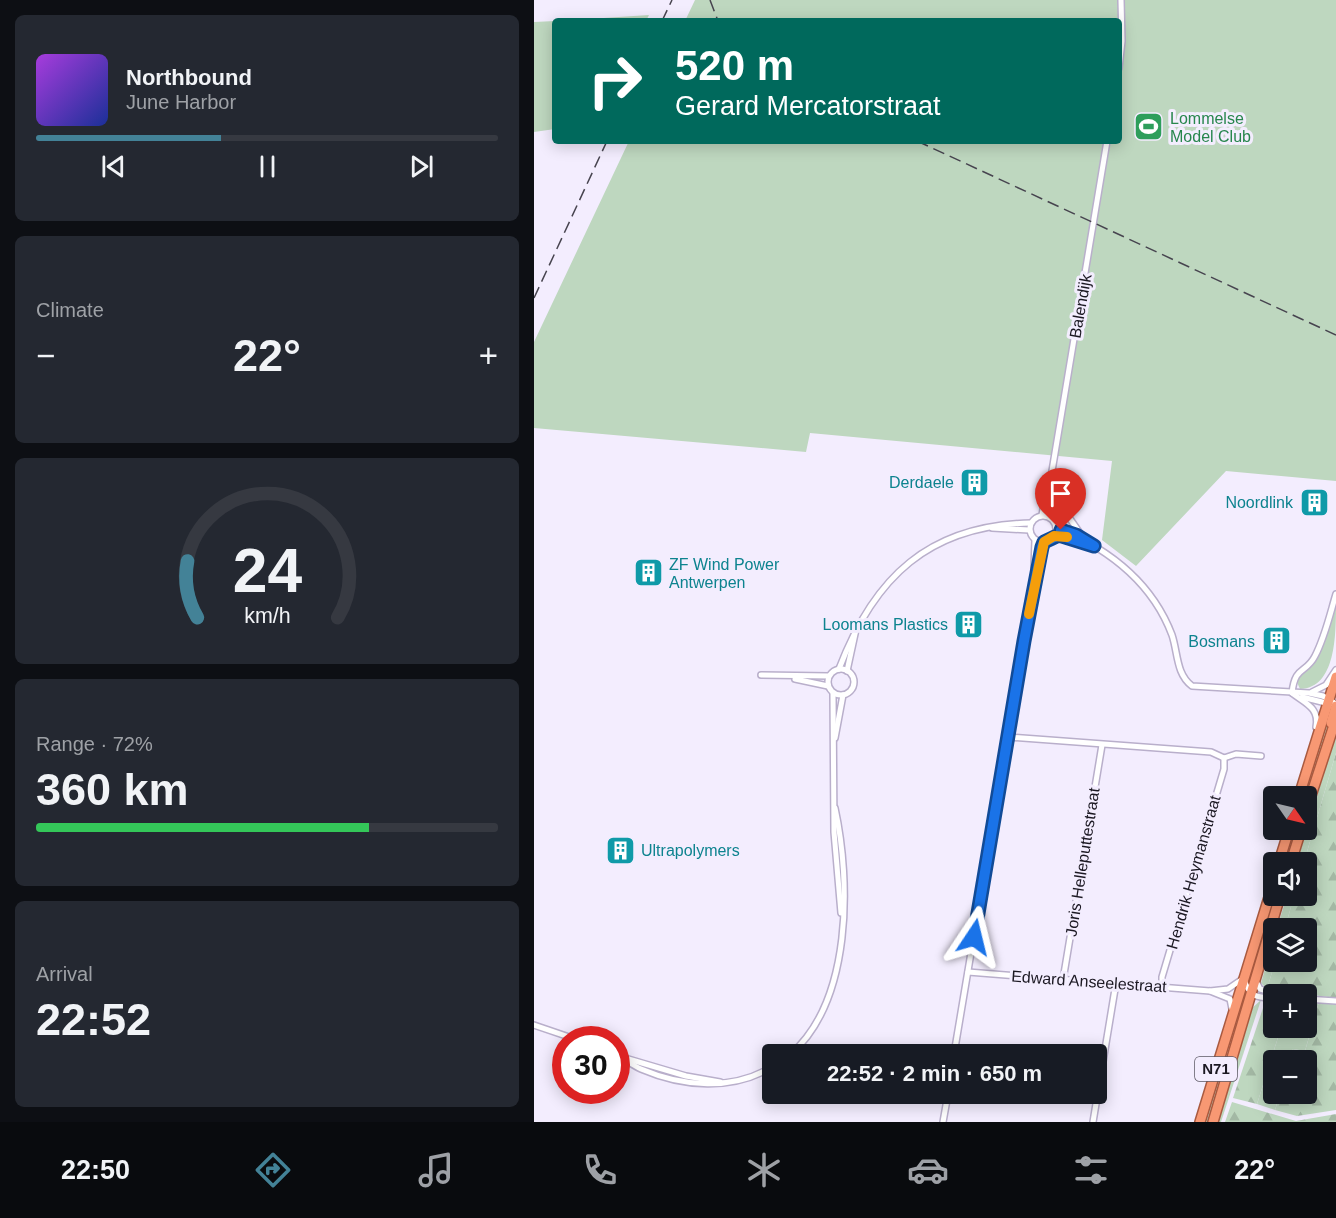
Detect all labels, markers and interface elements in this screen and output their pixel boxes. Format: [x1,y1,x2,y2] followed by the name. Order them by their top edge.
[576,42,654,120] icon: right
[675,42,794,89] text: 520 m
[126,65,252,90] text: Northbound
[126,91,236,113] text: June Harbor
[675,91,941,121] text: Gerard Mercatorstraat
[1170,110,1251,145] place label: Lommelse Model Club
[1133,111,1165,143] sports icon: Lommelse Model Club
[97,150,130,183] icon: previous
[251,150,284,183] icon: pause
[405,150,438,183] icon: next
[1066,272,1095,340] street label: Balendijk
[36,299,104,321] text: Climate
[233,330,301,381] text: 22°
[36,337,55,374] text: −
[479,337,498,374] text: +
[959,466,991,498] building icon: Derdaele
[1035,468,1086,530] pin
[889,474,954,491] place label: Derdaele
[1044,477,1077,510] icon: arrive
[1298,486,1330,518] building icon: Noordlink
[1225,494,1294,511] place label: Noordlink
[232,536,302,605] text: 24
[669,556,780,591] place label: ZF Wind Power Antwerpen
[632,557,664,589] building icon: ZF Wind Power Antwerpen
[244,604,290,628] text: km/h
[953,608,985,640] building icon: Loomans Plastics
[823,616,948,633] place label: Loomans Plastics
[1260,625,1292,657] building icon: Bosmans
[1188,633,1255,650] place label: Bosmans
[36,733,153,755] text: Range · 72%
[36,764,189,815] text: 360 km
[1062,786,1103,938] street label: Joris Helleputtestraat
[1263,786,1317,840] north arrow
[1263,786,1317,1104] map controls
[1163,793,1224,951] street label: Hendrik Heymanstraat
[604,834,636,866] building icon: Ultrapolymers
[641,842,740,859] place label: Ultrapolymers
[1263,852,1317,906] button: sound
[942,905,1006,969] position arrow
[1263,918,1317,972] button: layers
[36,963,93,985] text: Arrival
[1011,968,1168,995] street label: Edward Anseelestraat
[1263,984,1317,1038] button: +
[36,994,151,1045] text: 22:52
[552,1026,630,1104] speed limit sign: 30
[1263,1050,1317,1104] button: −
[1195,1057,1237,1081] road number: N71
[827,1061,1042,1086] text: 22:52 · 2 min · 650 m
[252,1149,294,1191] icon: directions
[415,1149,457,1191] icon: music
[579,1149,621,1191] icon: phone
[743,1149,785,1191] icon: climate
[907,1149,949,1191] icon: car
[1070,1149,1112,1191] icon: filters
[61,1155,130,1185] text: 22:50
[1234,1155,1275,1185] text: 22°

